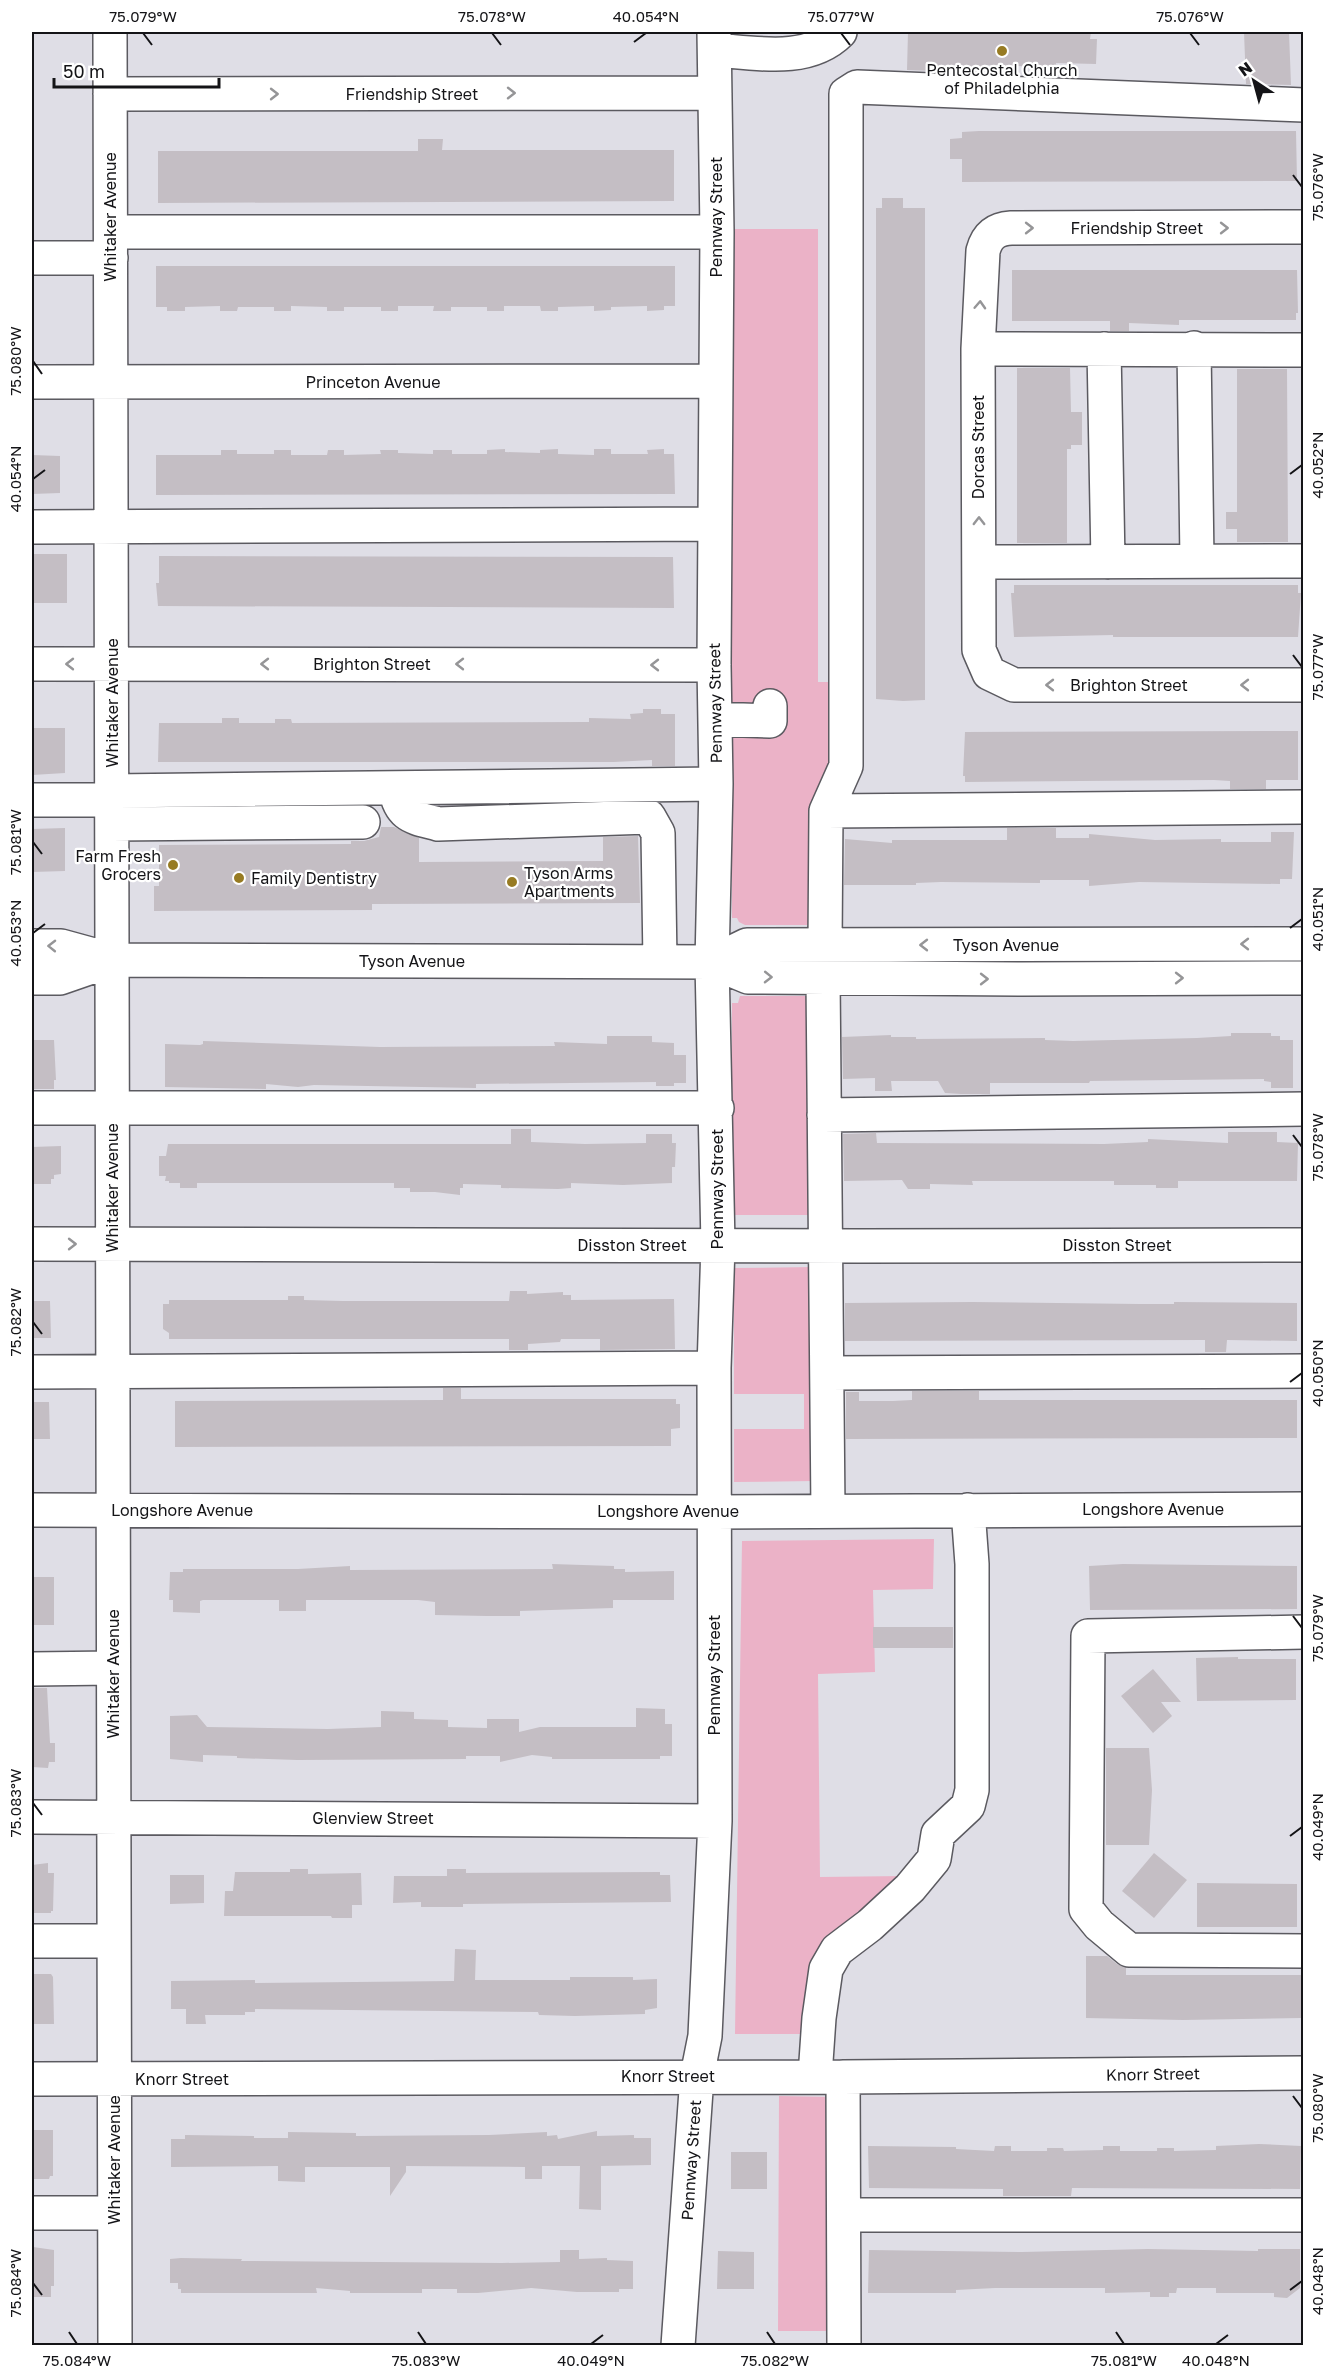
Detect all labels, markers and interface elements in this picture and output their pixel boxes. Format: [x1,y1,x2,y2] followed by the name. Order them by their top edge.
[109,7,177,25] text: 75.079°W
[458,7,526,25] text: 75.078°W
[613,7,679,25] text: 40.054°N
[808,7,874,25] text: 75.077°W
[1156,7,1224,25] text: 75.076°W
[995,44,1009,58] marker: Pentecostal Church of Philadelphia
[54,51,219,89] scale bar
[1224,51,1284,111] north arrow
[1234,57,1256,81] text: N
[63,60,105,82] text: 50 m
[926,60,1078,98] place label: Pentecostal Church of Philadelphia
[346,84,478,104] street label: Friendship Street
[506,87,515,99] one-way arrow
[269,88,278,100] one-way arrow
[100,152,120,282] street label: Whitaker Avenue
[1308,153,1326,221] text: 75.076°W
[706,157,726,277] street label: Pennway Street
[1071,218,1203,238] street label: Friendship Street
[1220,221,1229,234] one-way arrow
[1025,222,1034,234] one-way arrow
[973,301,986,310] one-way arrow
[6,326,24,396] text: 75.080°W
[305,372,441,392] street label: Princeton Avenue
[968,395,988,499] street label: Dorcas Street
[1308,432,1326,498] text: 40.052°N
[6,446,24,512] text: 40.054°N
[972,517,985,526] one-way arrow
[1308,634,1326,700] text: 75.077°W
[102,638,122,768] street label: Whitaker Avenue
[704,642,726,764] street label: Pennway Street
[313,654,431,674] street label: Brighton Street
[66,658,75,670] one-way arrow
[261,658,270,670] one-way arrow
[456,658,465,670] one-way arrow
[651,659,660,671] one-way arrow
[1070,675,1188,695] street label: Brighton Street
[1046,679,1055,691] one-way arrow
[1241,679,1250,691] one-way arrow
[6,809,24,875] text: 75.081°W
[75,846,161,884] place label: Farm Fresh Grocers
[166,858,180,872] marker: Farm Fresh Grocers
[524,863,615,901] place label: Tyson Arms Apartments
[251,868,377,888] place label: Family Dentistry
[232,871,246,885] marker: Family Dentistry
[505,875,519,889] marker: Tyson Arms Apartments
[1308,887,1326,951] text: 40.051°N
[6,900,24,966] text: 40.053°N
[953,935,1059,955] street label: Tyson Avenue
[1241,938,1250,950] one-way arrow
[920,939,929,951] one-way arrow
[47,940,56,952] one-way arrow
[359,951,465,971] street label: Tyson Avenue
[764,971,773,983] one-way arrow
[1175,972,1184,984] one-way arrow
[980,973,989,985] one-way arrow
[1308,1113,1326,1181] text: 75.078°W
[102,1123,122,1253] street label: Whitaker Avenue
[707,1129,727,1249] street label: Pennway Street
[577,1235,687,1255] street label: Disston Street
[1062,1235,1172,1255] street label: Disston Street
[67,1238,76,1250] one-way arrow
[6,1288,24,1356] text: 75.082°W
[1308,1339,1326,1407] text: 40.050°N
[1082,1499,1224,1519] street label: Longshore Avenue
[111,1500,253,1520] street label: Longshore Avenue
[597,1501,739,1521] street label: Longshore Avenue
[1308,1594,1326,1662] text: 75.079°W
[103,1609,123,1739] street label: Whitaker Avenue
[704,1615,724,1735] street label: Pennway Street
[6,1769,24,1837] text: 75.083°W
[1308,1793,1326,1861] text: 40.049°N
[312,1808,434,1828] street label: Glenview Street
[1106,2063,1200,2085] street label: Knorr Street
[621,2066,715,2086] street label: Knorr Street
[135,2069,229,2089] street label: Knorr Street
[1308,2073,1326,2143] text: 75.080°W
[104,2095,124,2225] street label: Whitaker Avenue
[677,2099,705,2221] street label: Pennway Street
[1308,2247,1326,2315] text: 40.048°N
[6,2249,24,2317] text: 75.084°W
[43,2351,111,2369] text: 75.084°W
[392,2351,460,2369] text: 75.083°W
[557,2351,625,2369] text: 40.049°N
[741,2351,809,2369] text: 75.082°W
[1091,2351,1157,2369] text: 75.081°W
[1182,2351,1250,2369] text: 40.048°N

